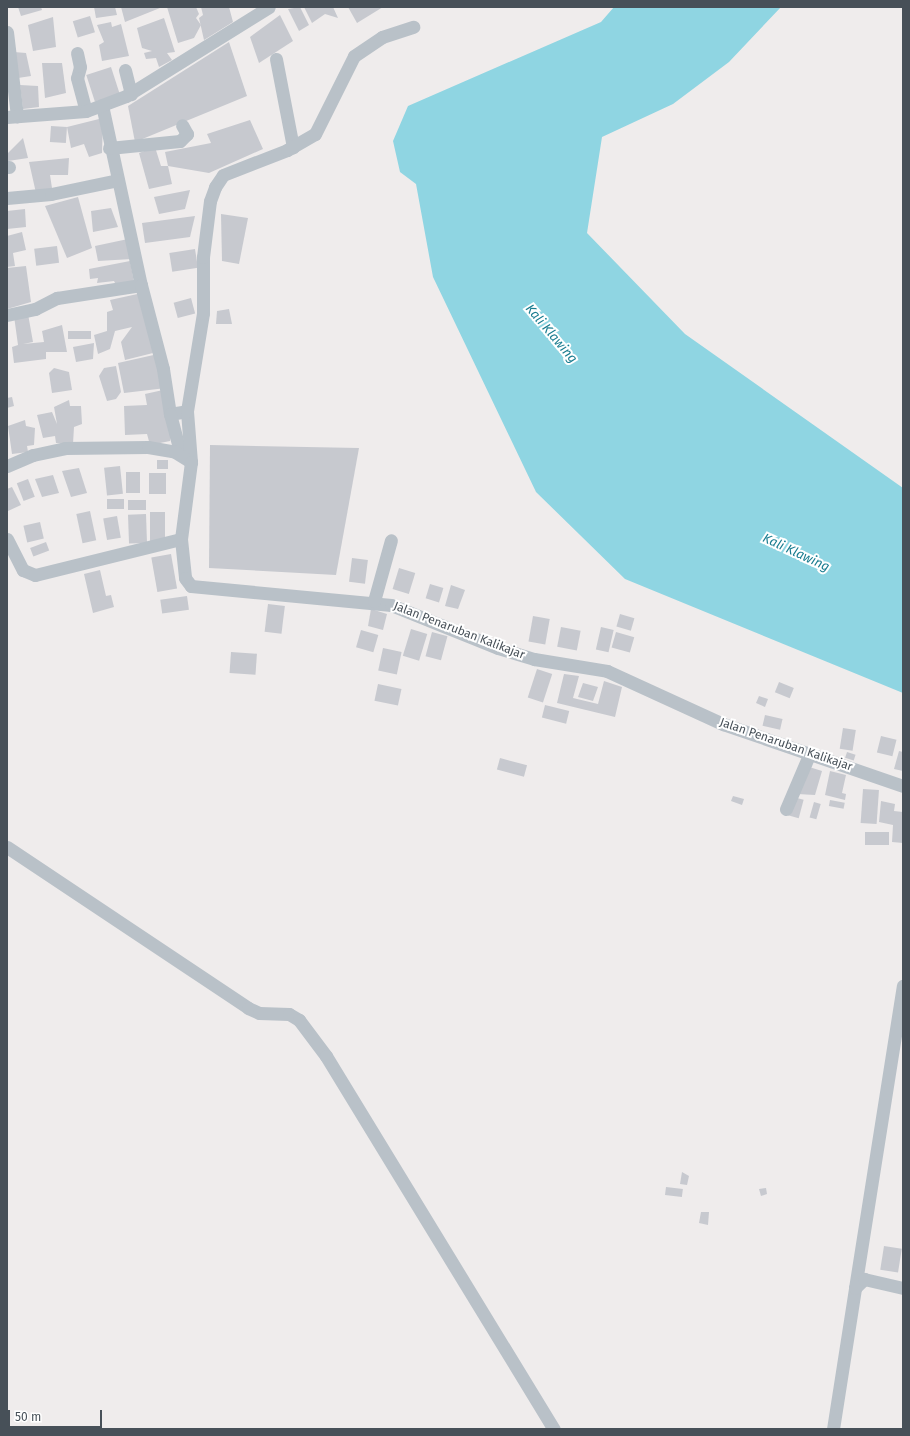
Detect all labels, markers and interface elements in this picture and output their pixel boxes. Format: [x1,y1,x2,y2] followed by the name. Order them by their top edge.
[522,301,580,367] water label: Kali Klawing
[760,531,832,575] water label: Kali Klawing
[391,599,527,663] street label: Jalan Penaruban Kalikajar
[718,715,854,775] street label: Jalan Penaruban Kalikajar
[10,1402,104,1428] scale bar
[15,1410,41,1424] text: 50 m

